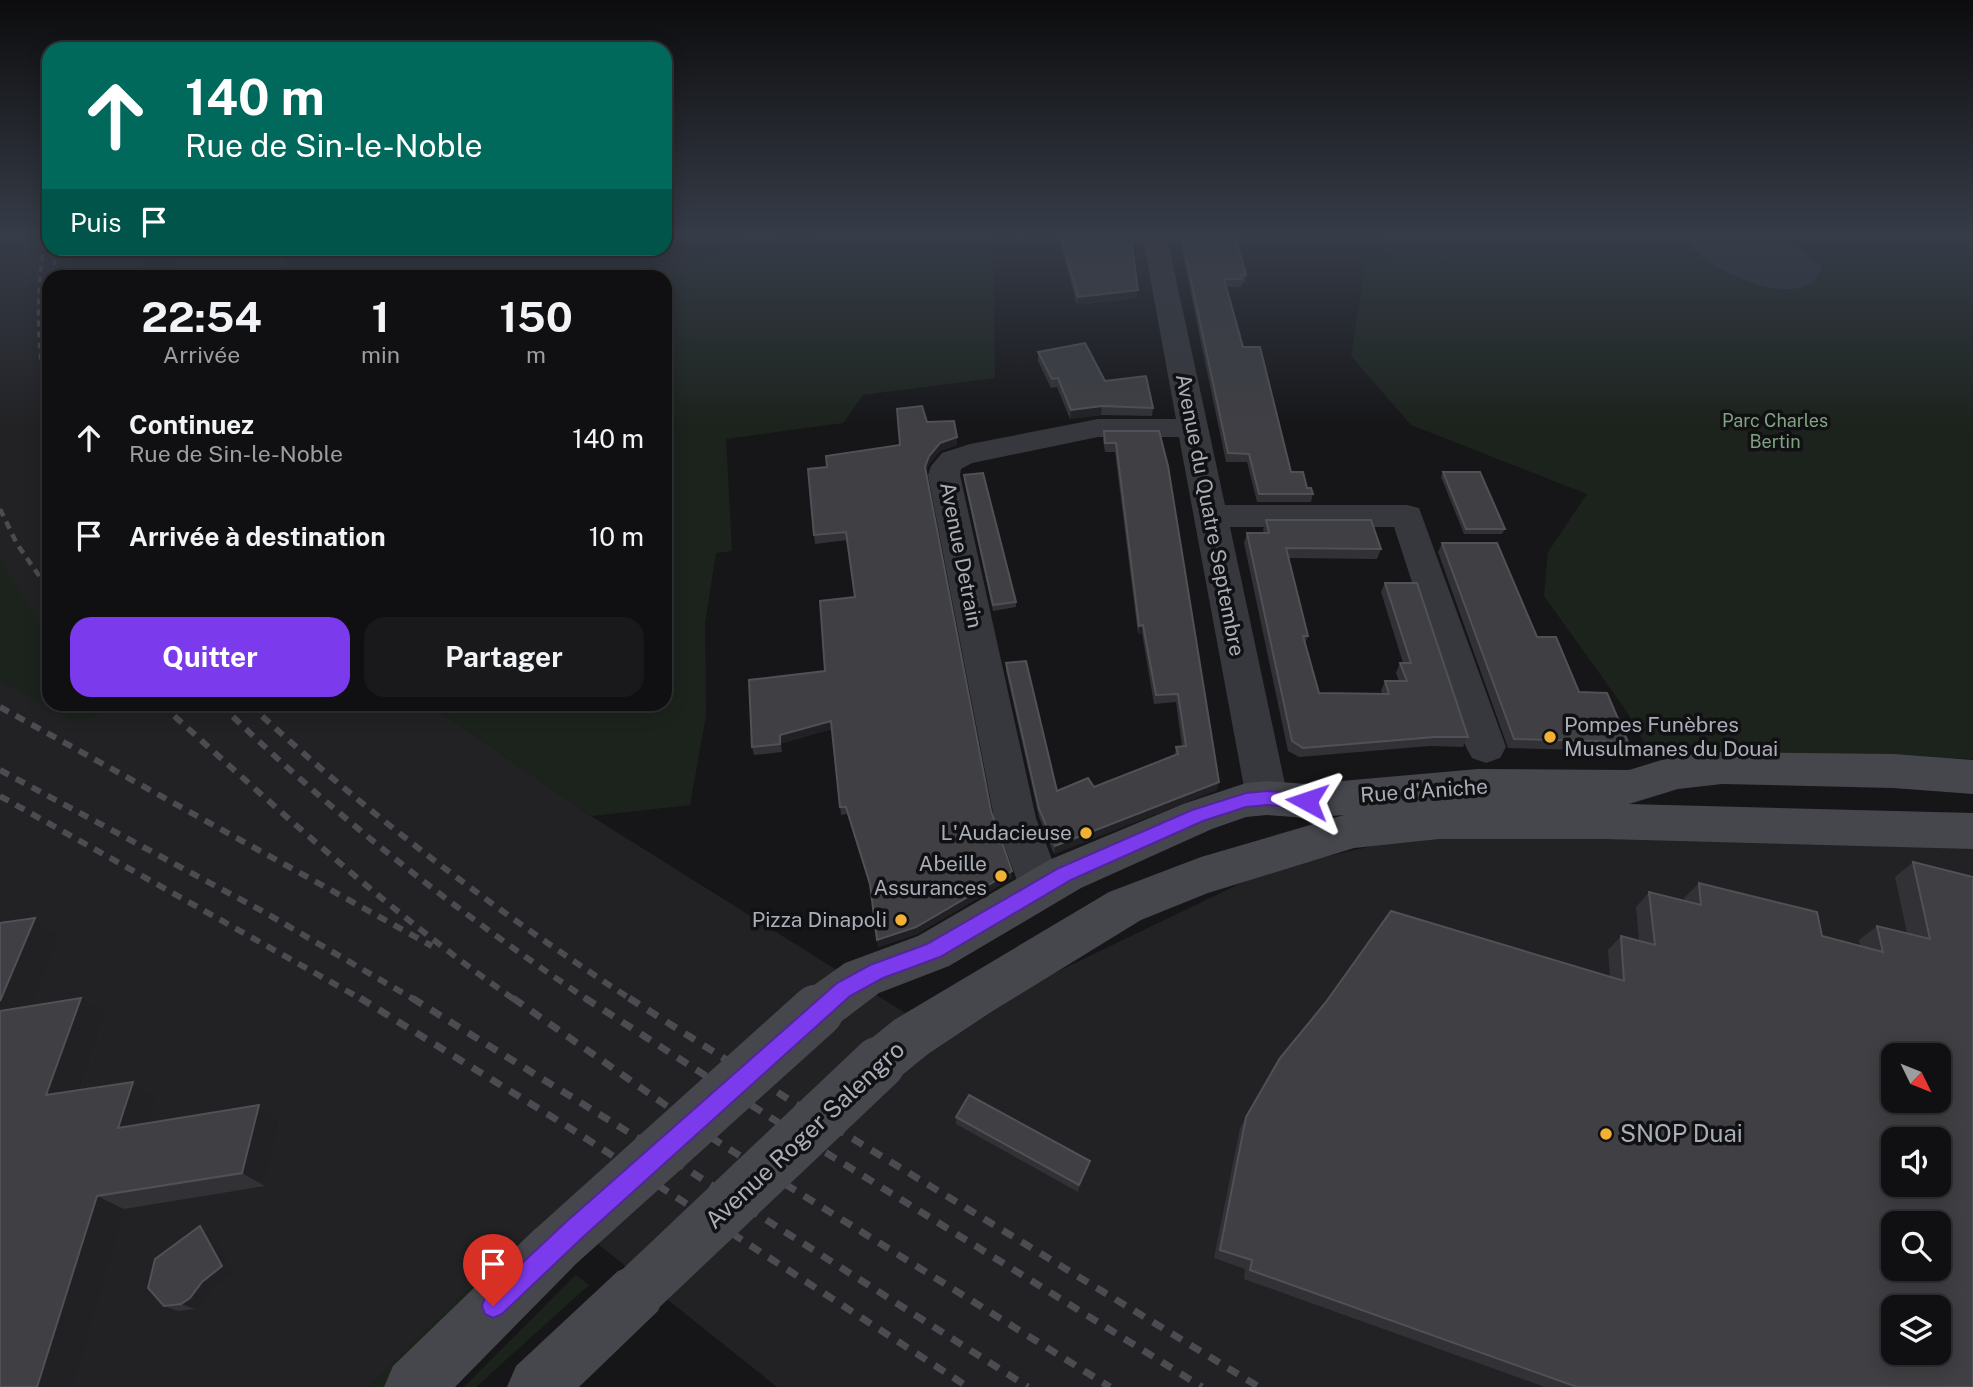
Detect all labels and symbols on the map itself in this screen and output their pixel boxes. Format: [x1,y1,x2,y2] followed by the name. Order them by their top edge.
[1171,372,1250,658] street label: Avenue du Quatre Septembre
[1722,410,1828,452] park label: Parc Charles Bertin
[935,480,988,630] street label: Avenue Detrain
[1564,712,1778,761] place label: Pompes Funèbres Musulmanes du Douai
[1542,729,1558,745] marker: Pompes Funèbres Musulmanes du Douai
[1270,764,1344,838] position arrow
[1359,774,1489,807] street label: Rue d'Aniche
[941,820,1072,845] place label: L'Audacieuse
[1078,825,1094,841] marker: L'Audacieuse
[874,851,987,900] place label: Abeille Assurances
[993,868,1009,884] marker: Abeille Assurances
[752,907,887,932] place label: Pizza Dinapoli
[893,912,909,928] marker: Pizza Dinapoli
[699,1035,910,1234] street label: Avenue Roger Salengro
[1881,1043,1951,1113] north arrow
[1620,1119,1743,1147] place label: SNOP Duai
[1598,1126,1614,1142] marker: SNOP Duai
[463,1234,523,1306] pin

